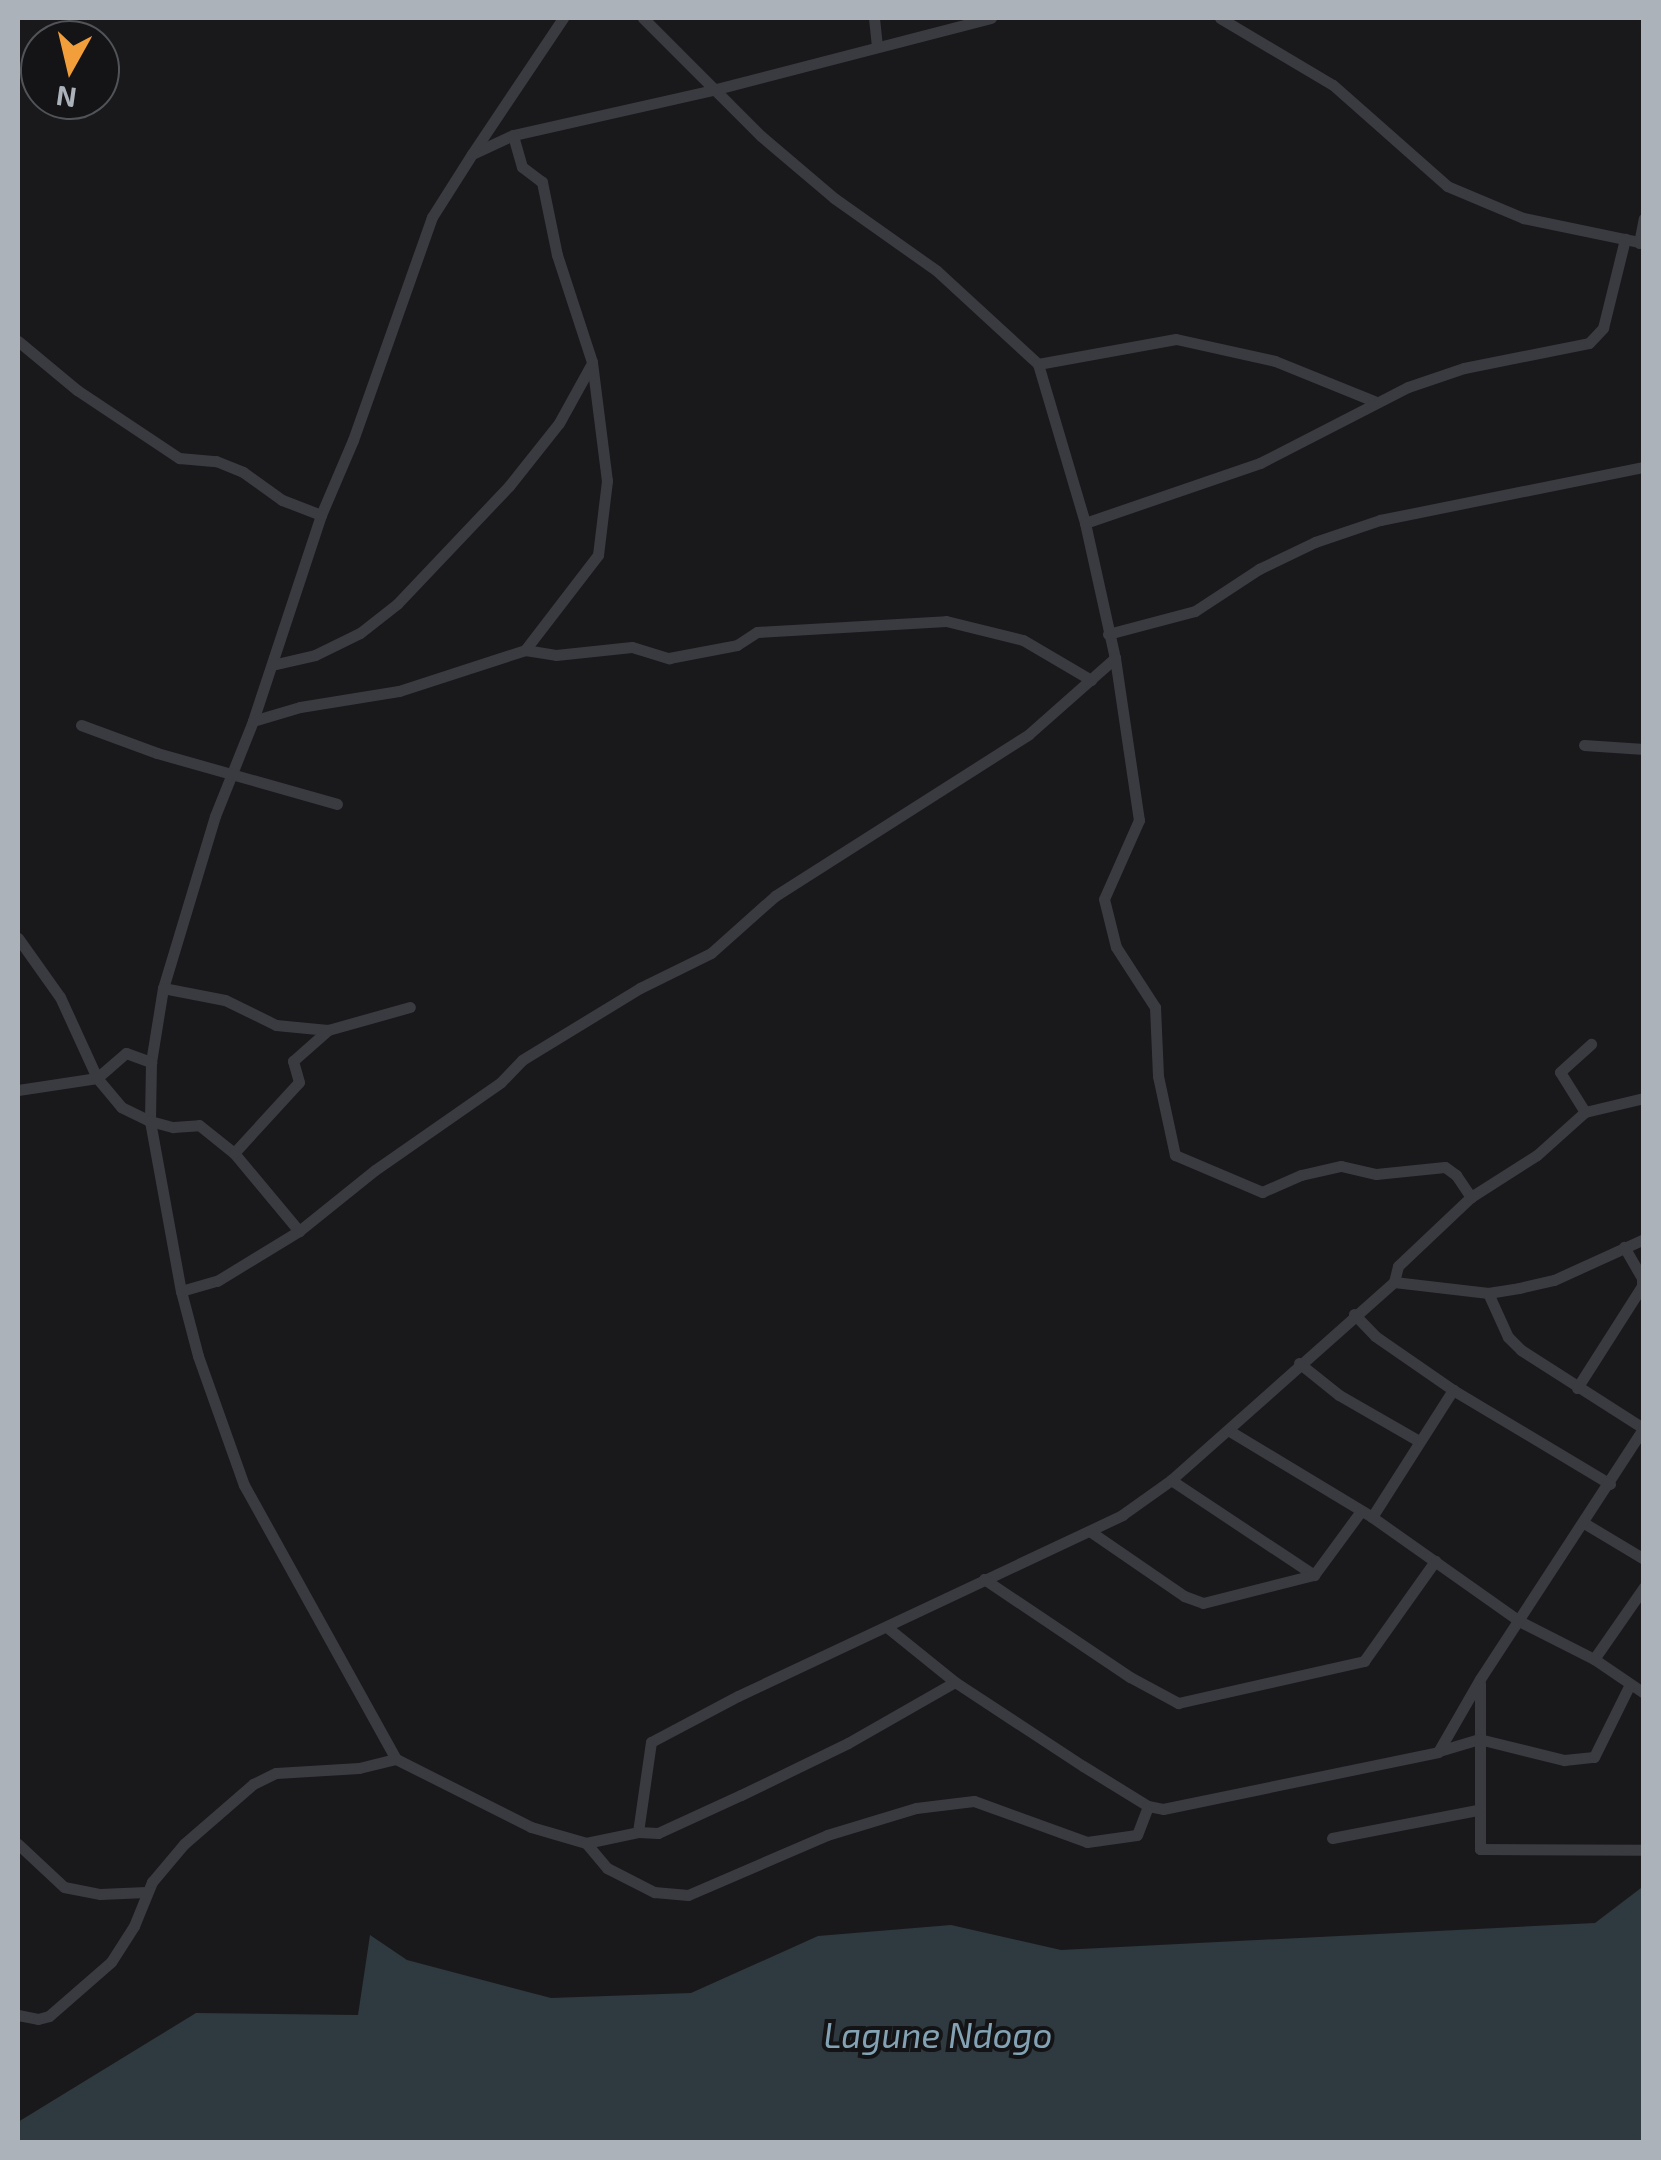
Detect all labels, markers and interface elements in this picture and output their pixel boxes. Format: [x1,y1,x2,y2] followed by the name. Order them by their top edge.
[20,20,120,120] north arrow
[54,79,78,116] text: N
[824,2013,1052,2055] water label: Lagune Ndogo

